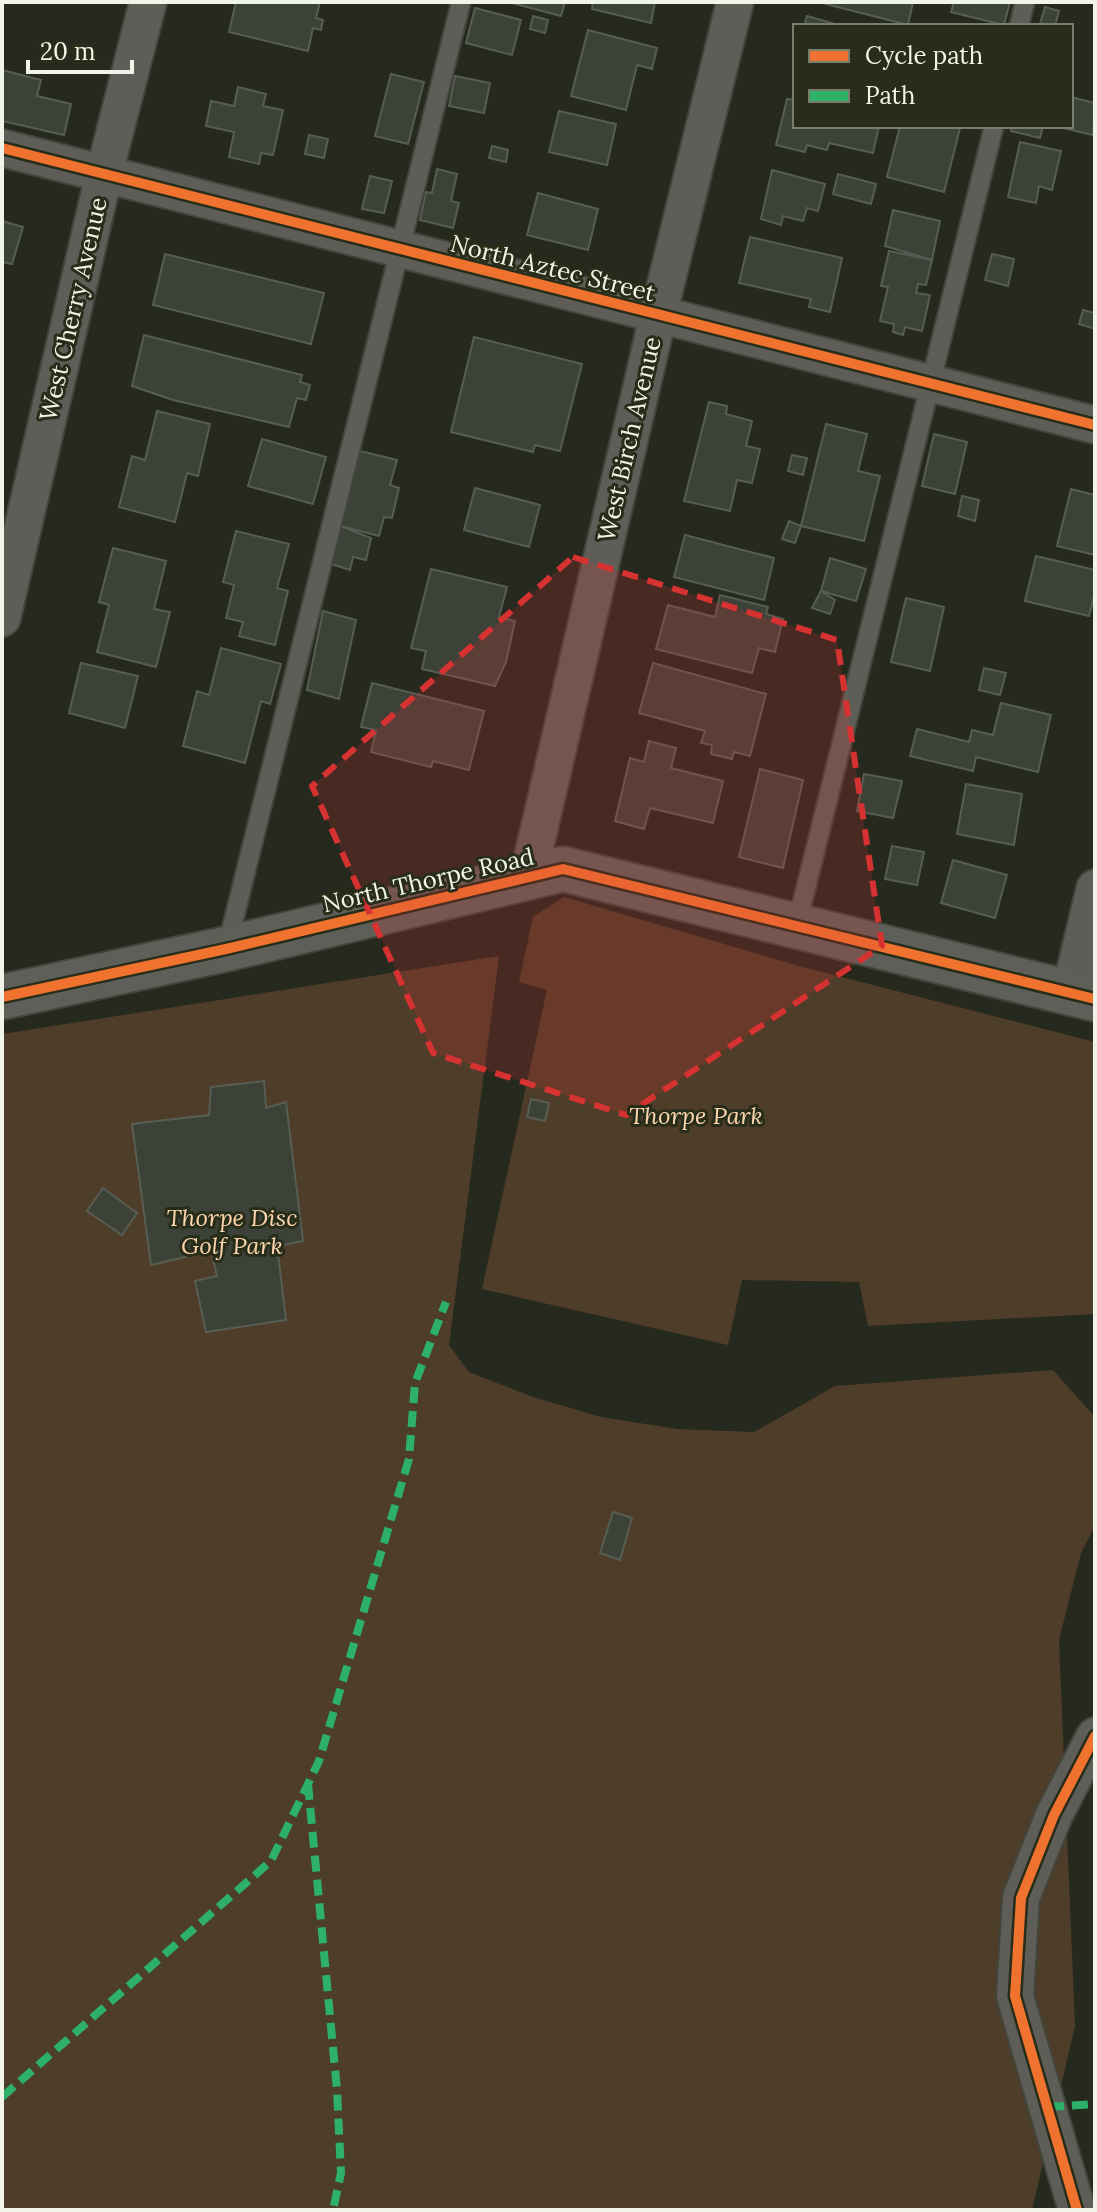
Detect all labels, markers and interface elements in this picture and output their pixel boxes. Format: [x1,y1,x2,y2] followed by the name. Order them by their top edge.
[28,24,132,74] scale bar
[793,24,1073,128] legend
[40,36,96,67] text: 20 m
[865,40,983,71] text: Cycle path
[865,80,915,111] text: Path
[32,194,114,424] street label: West Cherry Avenue
[447,228,659,309] street label: North Aztec Street
[590,334,668,544] street label: West Birch Avenue
[319,841,537,919] street label: North Thorpe Road
[629,1100,763,1131] park label: Thorpe Park
[167,1202,298,1261] park label: Thorpe Disc Golf Park

